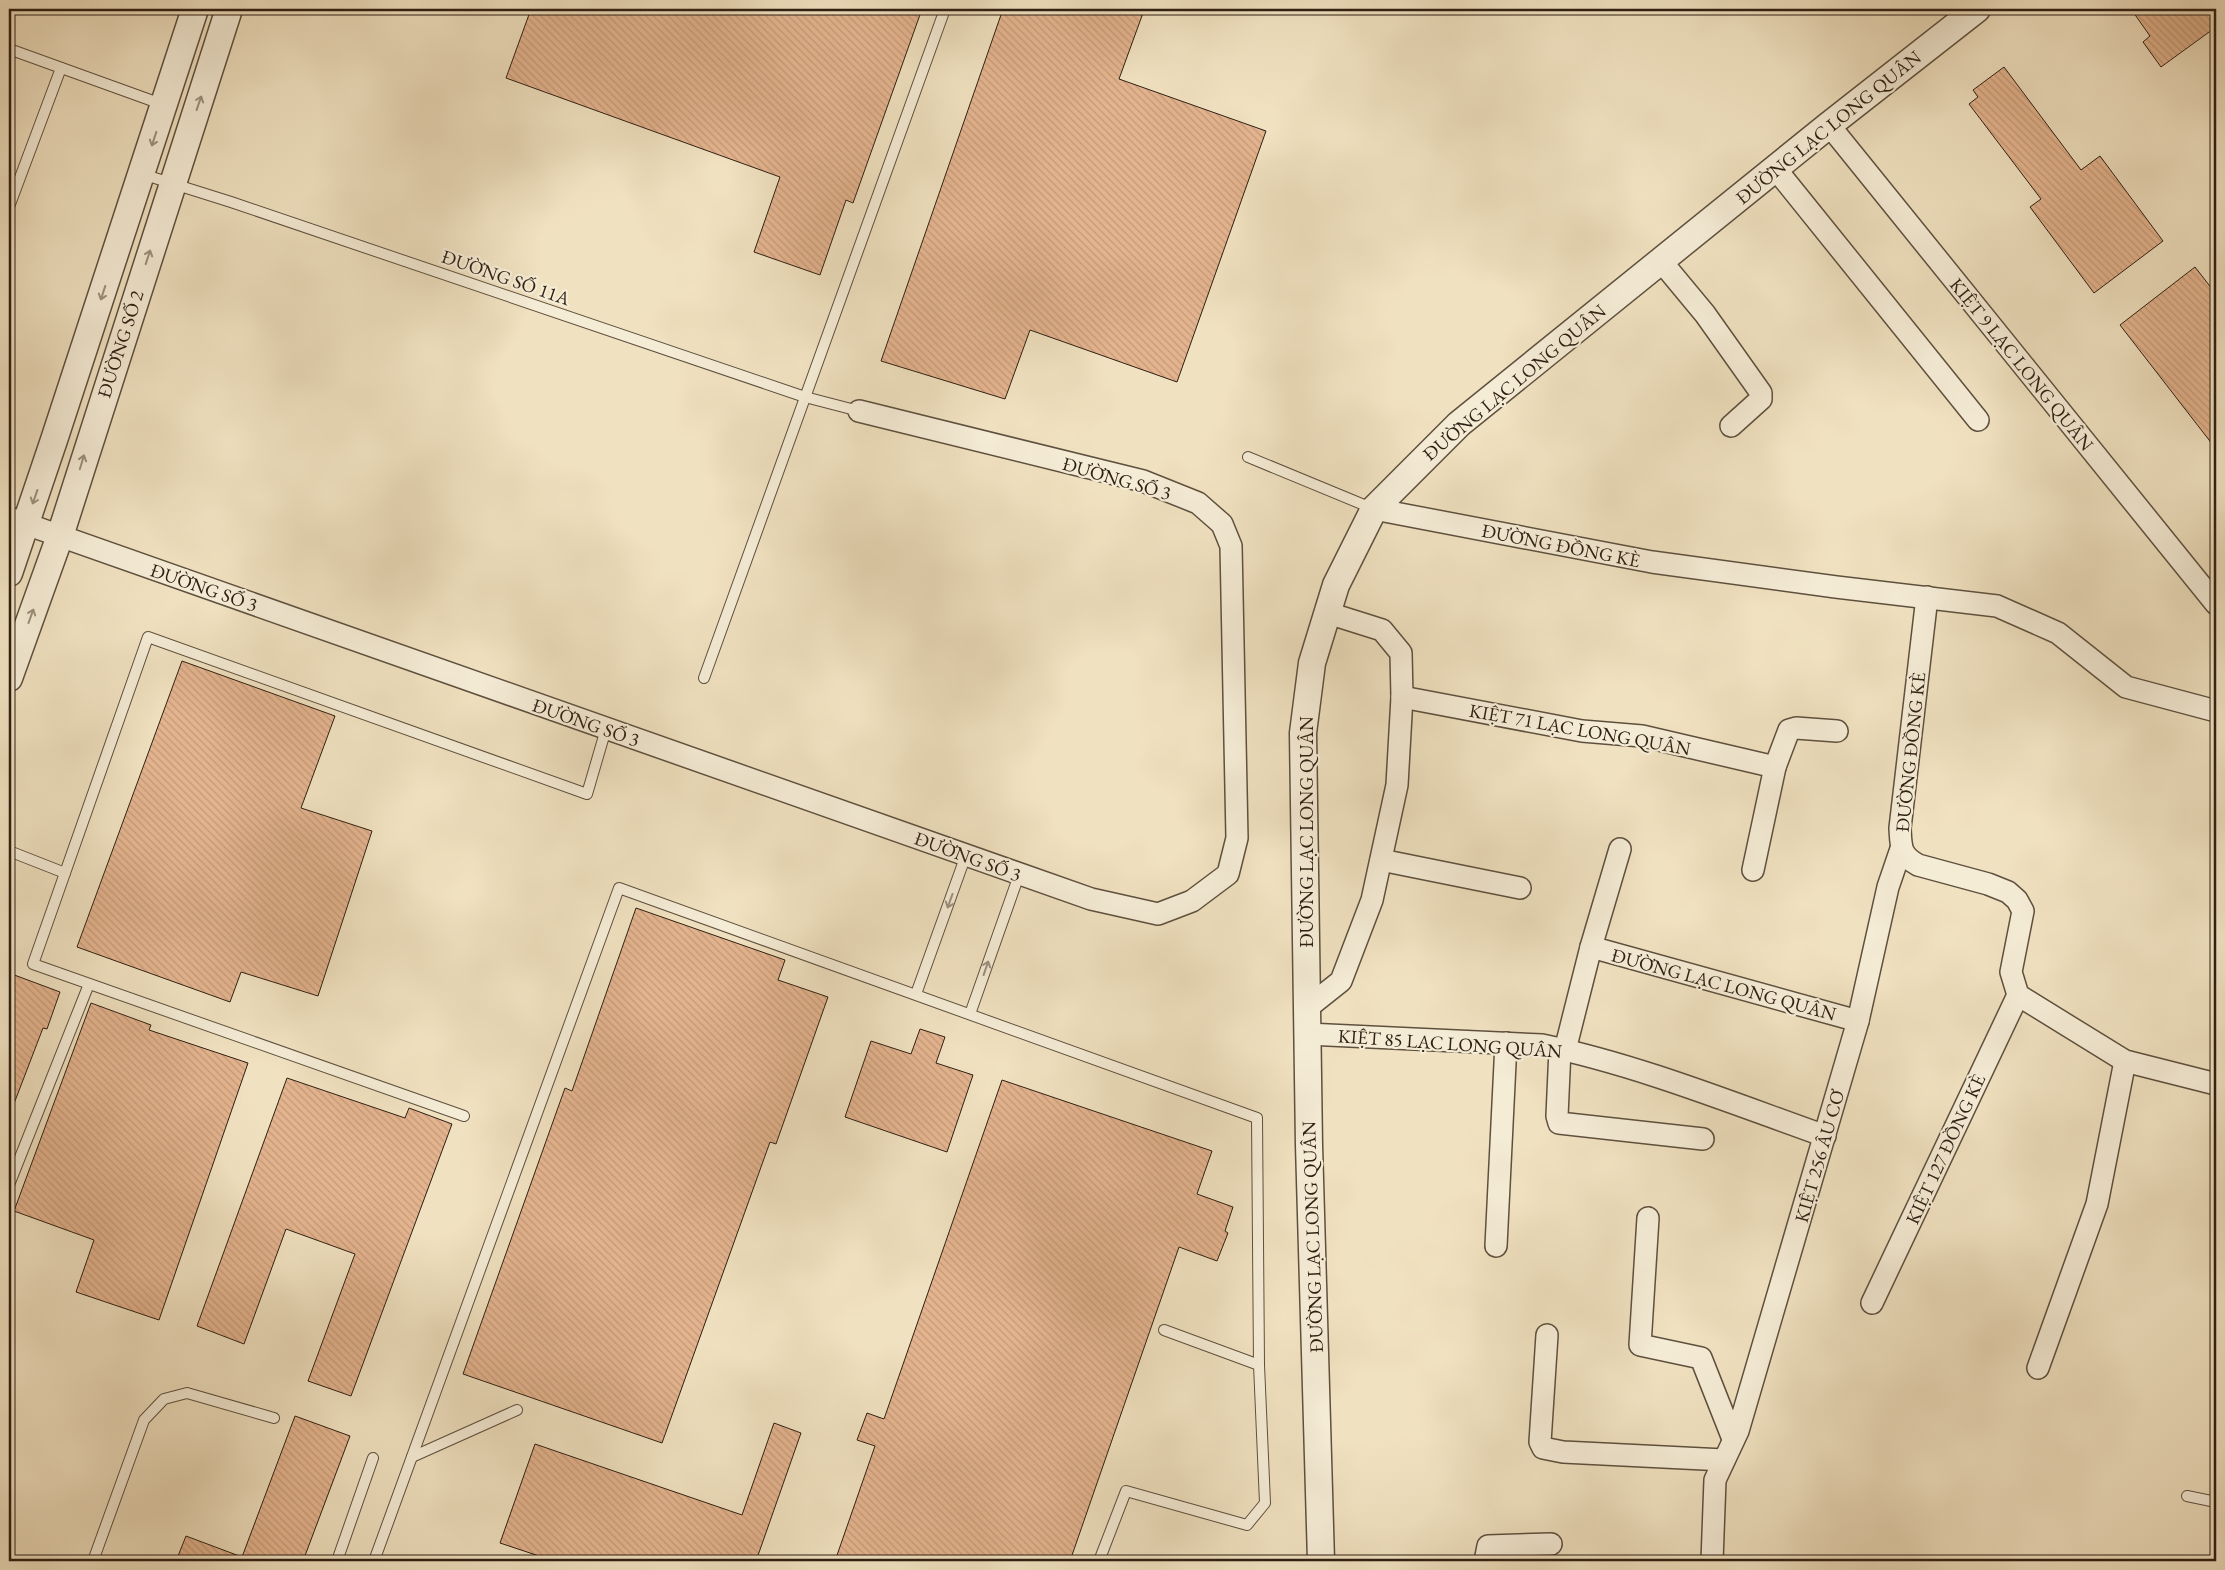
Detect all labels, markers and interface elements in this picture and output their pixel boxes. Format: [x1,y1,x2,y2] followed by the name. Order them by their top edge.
[1730,45,1926,210] street label: ĐƯỜNG LẠC LONG QUÂN
[195,96,204,111] one-way arrow
[149,130,158,146] one-way arrow
[438,244,574,311] street label: ĐƯỜNG SỐ 11A
[144,250,153,265] one-way arrow
[1944,273,2099,456] street label: KIỆT 9 LẠC LONG QUÂN
[98,285,107,300] one-way arrow
[91,287,150,401] street label: ĐƯỜNG SỐ 2
[1418,298,1611,466] street label: ĐƯỜNG LẠC LONG QUÂN
[1060,451,1174,506] street label: ĐƯỜNG SỐ 3
[78,454,88,470] one-way arrow
[30,489,39,504] one-way arrow
[1480,518,1642,573] street label: ĐƯỜNG ĐỒNG KÈ
[147,557,261,617] street label: ĐƯỜNG SỐ 3
[27,609,36,624] one-way arrow
[1890,671,1931,833] street label: ĐƯỜNG ĐỒNG KÈ
[529,692,643,752] street label: ĐƯỜNG SỐ 3
[1467,698,1693,761] street label: KIỆT 71 LẠC LONG QUÂN
[1294,716,1319,948] street label: ĐƯỜNG LẠC LONG QUÂN
[911,826,1025,887] street label: ĐƯỜNG SỐ 3
[945,893,954,908] one-way arrow
[1609,942,1839,1027] street label: ĐƯỜNG LẠC LONG QUÂN
[982,960,991,976] one-way arrow
[1337,1023,1563,1064] street label: KIỆT 85 LẠC LONG QUÂN
[1900,1070,1991,1228] street label: KIỆT 127 ĐỒNG KÈ
[1789,1086,1850,1225] street label: KIỆT 256 ÂU CƠ
[1296,1121,1329,1353] street label: ĐƯỜNG LẠC LONG QUÂN

